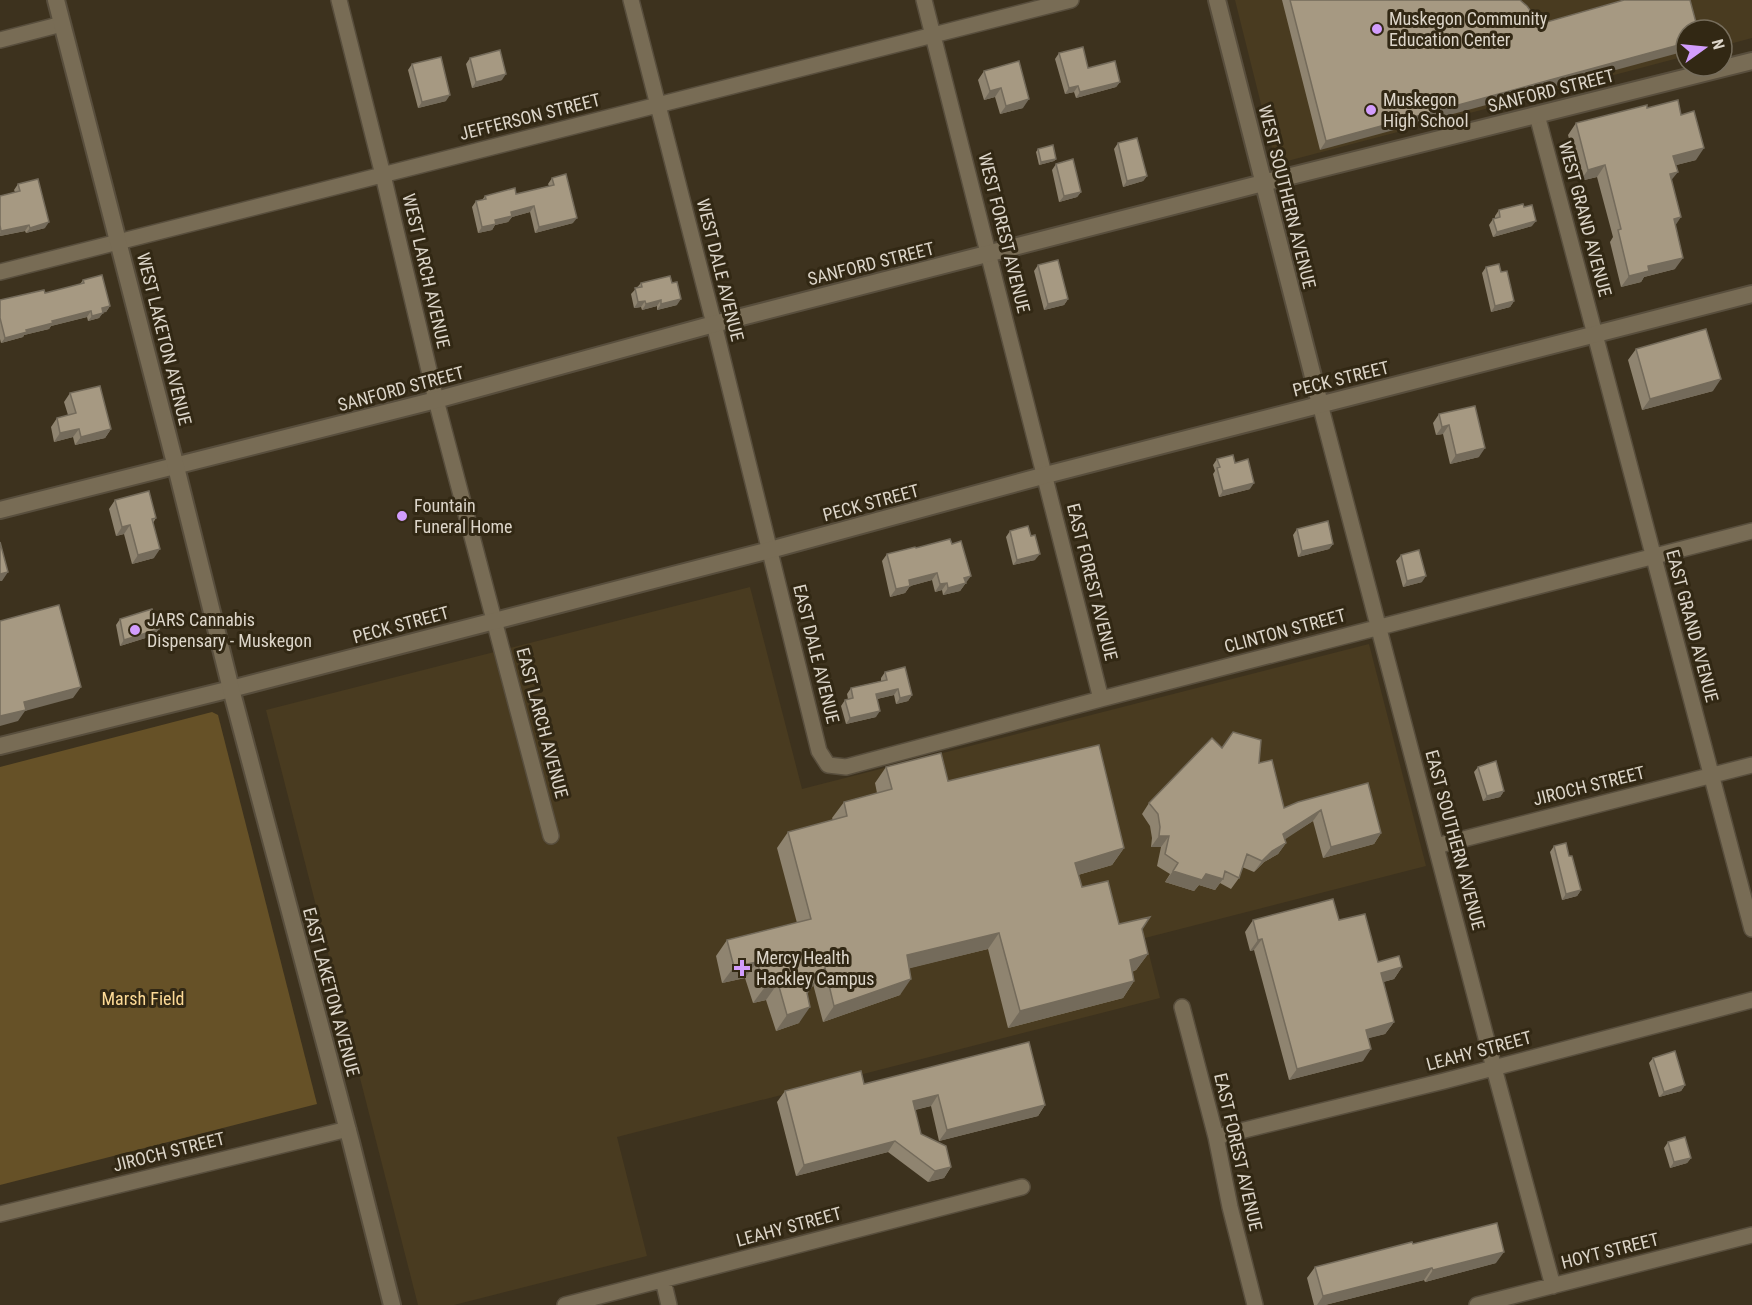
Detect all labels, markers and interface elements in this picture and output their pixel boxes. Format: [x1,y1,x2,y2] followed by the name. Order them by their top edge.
[1389,8,1548,50] place label: Muskegon Community Education Center
[1674,18,1734,78] north arrow
[1370,22,1384,36] marker: Muskegon Community Education Center
[1708,37,1728,51] text: N
[1485,65,1616,116] street label: SANFORD STREET
[457,89,603,144] street label: JEFFERSON STREET
[1383,89,1469,131] place label: Muskegon High School
[1254,103,1320,291] street label: WEST SOUTHERN AVENUE
[1364,103,1378,117] marker: Muskegon High School
[1555,139,1616,299] street label: WEST GRAND AVENUE
[974,151,1035,315] street label: WEST FOREST AVENUE
[398,191,455,350] street label: WEST LARCH AVENUE
[693,196,748,343] street label: WEST DALE AVENUE
[805,238,936,289] street label: SANFORD STREET
[133,250,196,427] street label: WEST LAKETON AVENUE
[1290,356,1391,401] street label: PECK STREET
[335,362,466,415] street label: SANFORD STREET
[820,480,921,525] street label: PECK STREET
[414,495,513,537] place label: Fountain Funeral Home
[1063,501,1122,663] street label: EAST FOREST AVENUE
[395,509,409,523] marker: Fountain Funeral Home
[1662,547,1723,704] street label: EAST GRAND AVENUE
[789,582,844,726] street label: EAST DALE AVENUE
[350,602,451,647] street label: PECK STREET
[1222,604,1348,657] street label: CLINTON STREET
[147,609,312,651] place label: JARS Cannabis Dispensary - Muskegon
[128,623,142,637] marker: JARS Cannabis Dispensary - Muskegon
[512,645,573,800] street label: EAST LARCH AVENUE
[1421,748,1490,932] street label: EAST SOUTHERN AVENUE
[1531,761,1647,810] street label: JIROCH STREET
[299,905,364,1079] street label: EAST LAKETON AVENUE
[756,947,874,989] place label: Mercy Health Hackley Campus
[733,959,751,977] marker: Mercy Health Hackley Campus
[101,988,185,1009] park label: Marsh Field
[1424,1026,1534,1075] street label: LEAHY STREET
[1210,1071,1267,1233] street label: EAST FOREST AVENUE
[111,1127,227,1176] street label: JIROCH STREET
[734,1202,844,1251] street label: LEAHY STREET
[1559,1228,1661,1273] street label: HOYT STREET

